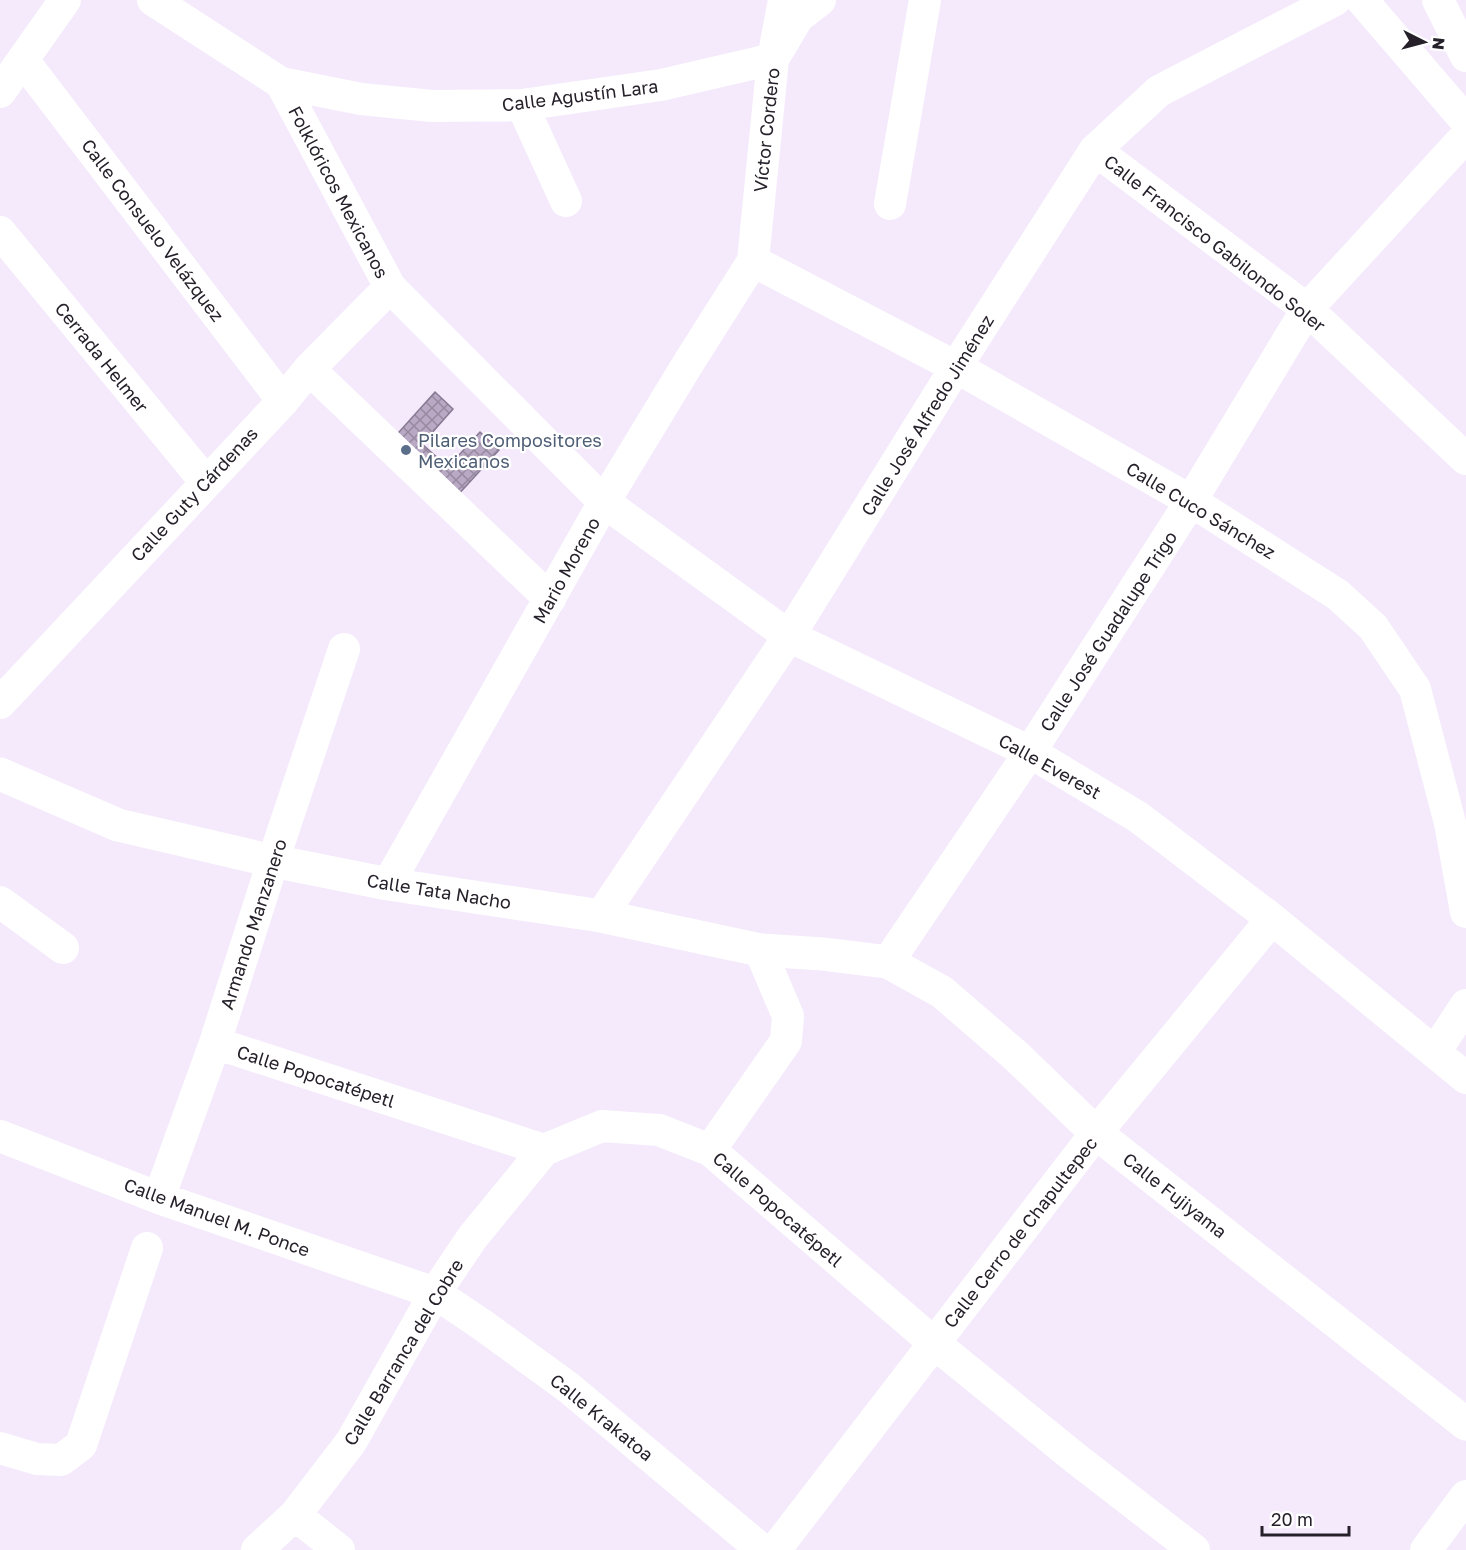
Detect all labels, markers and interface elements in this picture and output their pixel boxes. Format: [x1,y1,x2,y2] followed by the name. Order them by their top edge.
[1394,12,1454,72] north arrow
[1428,36,1449,51] text: N
[749,67,783,193] street label: Víctor Cordero
[501,74,659,116] street label: Calle Agustín Lara
[284,102,394,282] street label: Folklóricos Mexicanos
[77,134,229,326] street label: Calle Consuelo Velázquez
[1100,150,1330,336] street label: Calle Francisco Gabilondo Soler
[51,297,153,417] street label: Cerrada Helmer
[856,310,998,520] street label: Calle José Alfredo Jiménez
[126,422,262,566] street label: Calle Guty Cárdenas
[418,429,602,472] place label: Pilares Compositores Mexicanos
[399,443,413,457] marker: Pilares Compositores Mexicanos
[1122,457,1280,563] street label: Calle Cuco Sánchez
[528,513,604,627] street label: Mario Moreno
[1035,527,1181,735] street label: Calle José Guadalupe Trigo
[995,729,1105,803] street label: Calle Everest
[215,836,291,1012] street label: Armando Manzanero
[365,869,513,913] street label: Calle Tata Nacho
[234,1040,398,1112] street label: Calle Popocatépetl
[939,1132,1102,1332] street label: Calle Cerro de Chapultepec
[709,1147,848,1272] street label: Calle Popocatépetl
[1119,1148,1231,1242] street label: Calle Fujiyama
[121,1173,313,1261] street label: Calle Manuel M. Ponce
[339,1255,467,1449] street label: Calle Barranca del Cobre
[546,1369,658,1465] street label: Calle Krakatoa
[1262,1499,1349,1537] scale bar
[1271,1508,1313,1530] text: 20 m

